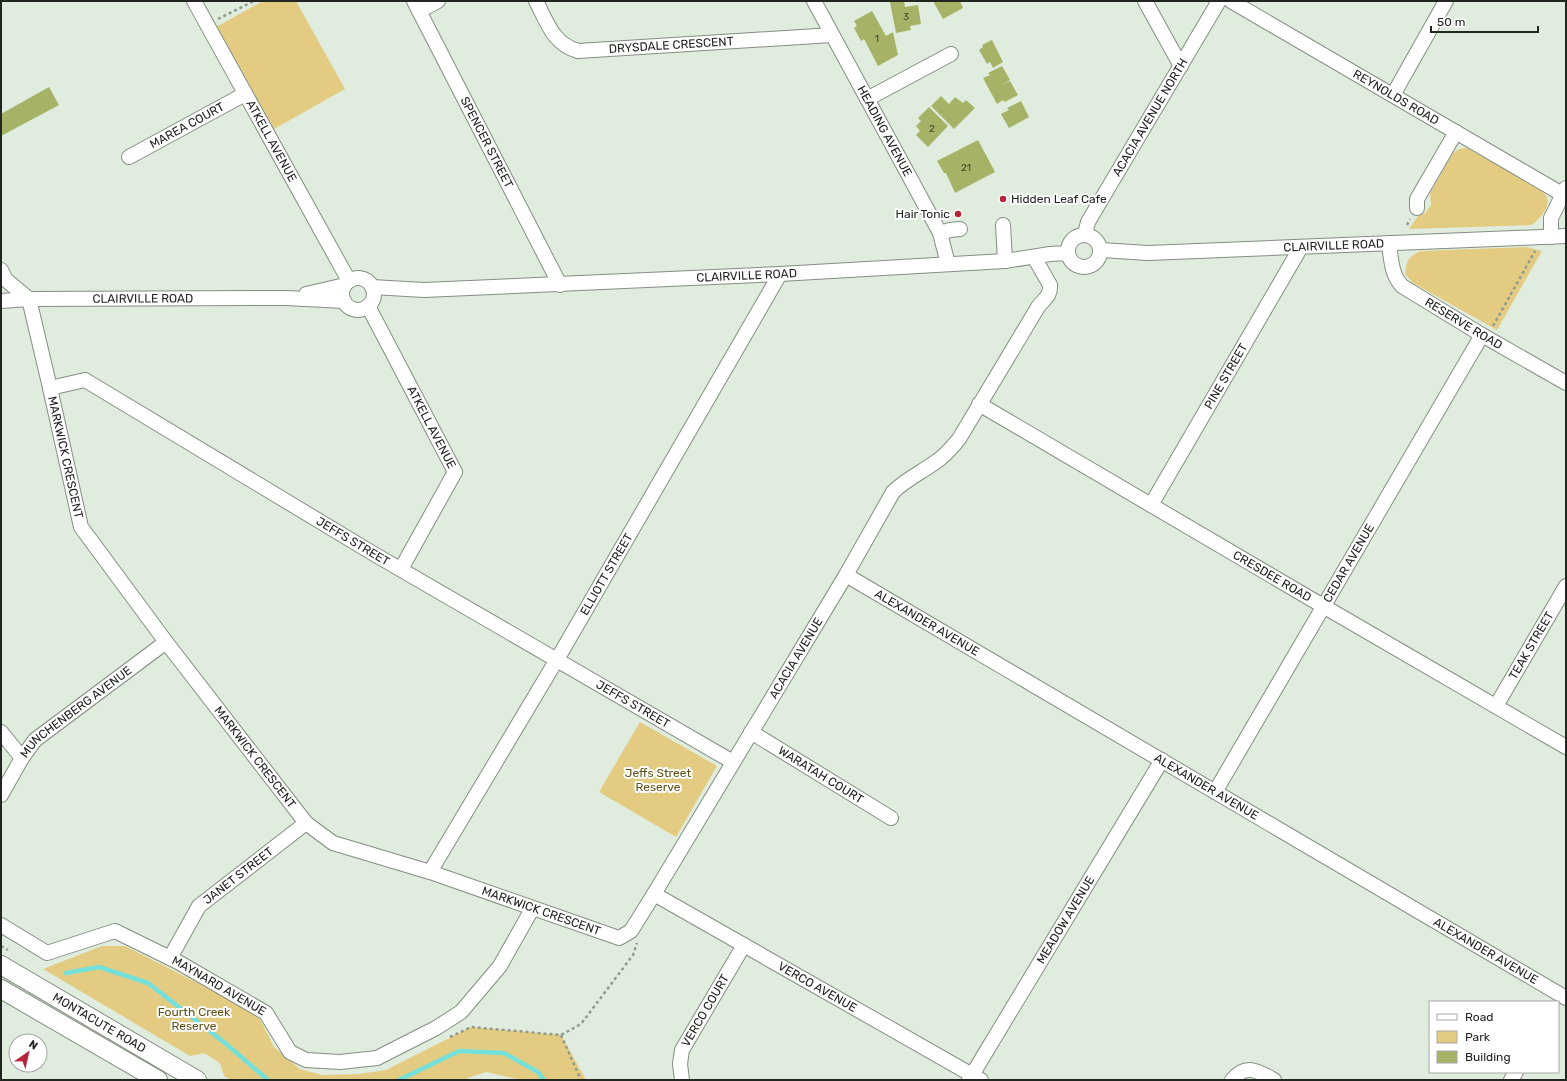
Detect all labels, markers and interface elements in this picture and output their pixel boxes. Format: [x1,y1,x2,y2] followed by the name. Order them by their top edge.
[1431,8,1538,34] scale bar
[903,11,909,23] house number: 3
[1437,15,1465,29] text: 50 m
[875,33,879,45] house number: 1
[608,34,734,56] street label: DRYSDALE CRESCENT
[1110,56,1190,179] street label: ACACIA AVENUE NORTH
[1351,67,1441,128] street label: REYNOLDS ROAD
[854,83,915,179] street label: HEADING AVENUE
[457,94,516,190] street label: SPENCER STREET
[243,98,300,184] street label: ATKELL AVENUE
[147,100,227,151] street label: MAREA COURT
[929,123,935,135] house number: 2
[961,162,971,174] house number: 21
[1011,192,1107,206] place label: Hidden Leaf Cafe
[998,194,1008,204] marker: Hidden Leaf Cafe
[895,207,950,221] place label: Hair Tonic
[953,209,963,219] marker: Hair Tonic
[1283,236,1384,254] street label: CLAIRVILLE ROAD
[696,266,797,285] street label: CLAIRVILLE ROAD
[93,291,193,306] street label: CLAIRVILLE ROAD
[1423,295,1505,352] street label: RESERVE ROAD
[1201,341,1250,411] street label: PINE STREET
[404,384,459,471] street label: ATKELL AVENUE
[45,395,86,520] street label: MARKWICK CRESCENT
[314,514,392,568] street label: JEFFS STREET
[1320,521,1377,605] street label: CEDAR AVENUE
[577,531,636,618] street label: ELLIOTT STREET
[1230,548,1314,605] street label: CRESDEE ROAD
[872,586,982,659] street label: ALEXANDER AVENUE
[1506,609,1557,682] street label: TEAK STREET
[766,615,826,701] street label: ACACIA AVENUE
[17,663,134,761] street label: MUNCHENBERG AVENUE
[594,677,672,731] street label: JEFFS STREET
[211,703,299,811] street label: MARKWICK CRESCENT
[776,743,866,806] street label: WARATAH COURT
[1152,751,1261,823] street label: ALEXANDER AVENUE
[625,766,691,794] park label: Jeffs Street Reserve
[200,844,276,907] street label: JANET STREET
[1034,873,1097,966] street label: MEADOW AVENUE
[480,884,603,938] street label: MARKWICK CRESCENT
[1431,915,1541,987] street label: ALEXANDER AVENUE
[170,953,269,1019] street label: MAYNARD AVENUE
[776,959,859,1015] street label: VERCO AVENUE
[679,972,732,1049] street label: VERCO COURT
[50,990,148,1055] street label: MONTACUTE ROAD
[1429,1001,1559,1073] legend
[158,1005,231,1033] park label: Fourth Creek Reserve
[1465,1010,1493,1024] text: Road
[1465,1030,1491,1044] text: Park
[8,1033,48,1073] north arrow
[26,1038,40,1053] text: N
[1465,1050,1511,1064] text: Building

